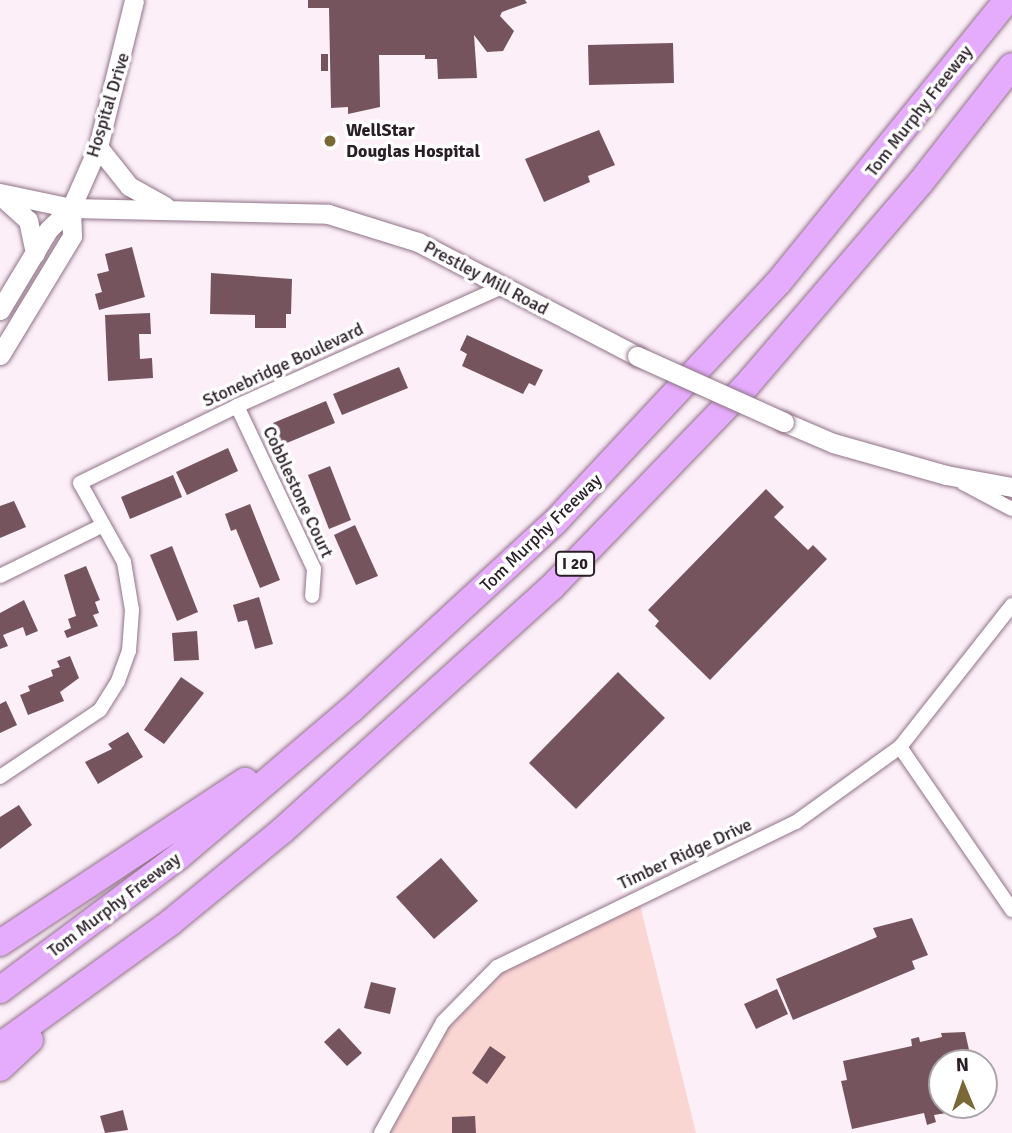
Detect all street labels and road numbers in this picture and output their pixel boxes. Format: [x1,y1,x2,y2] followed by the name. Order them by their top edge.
[861,41,977,181] street label: Tom Murphy Freeway
[82,50,134,160] street label: Hospital Drive
[420,236,552,320] street label: Prestley Mill Road
[199,318,367,412] street label: Stonebridge Boulevard
[258,423,338,561] street label: Cobblestone Court
[476,469,606,597] street label: Tom Murphy Freeway
[554,552,596,576] road number: I 20
[615,814,755,894] street label: Timber Ridge Drive
[43,848,185,962] street label: Tom Murphy Freeway

